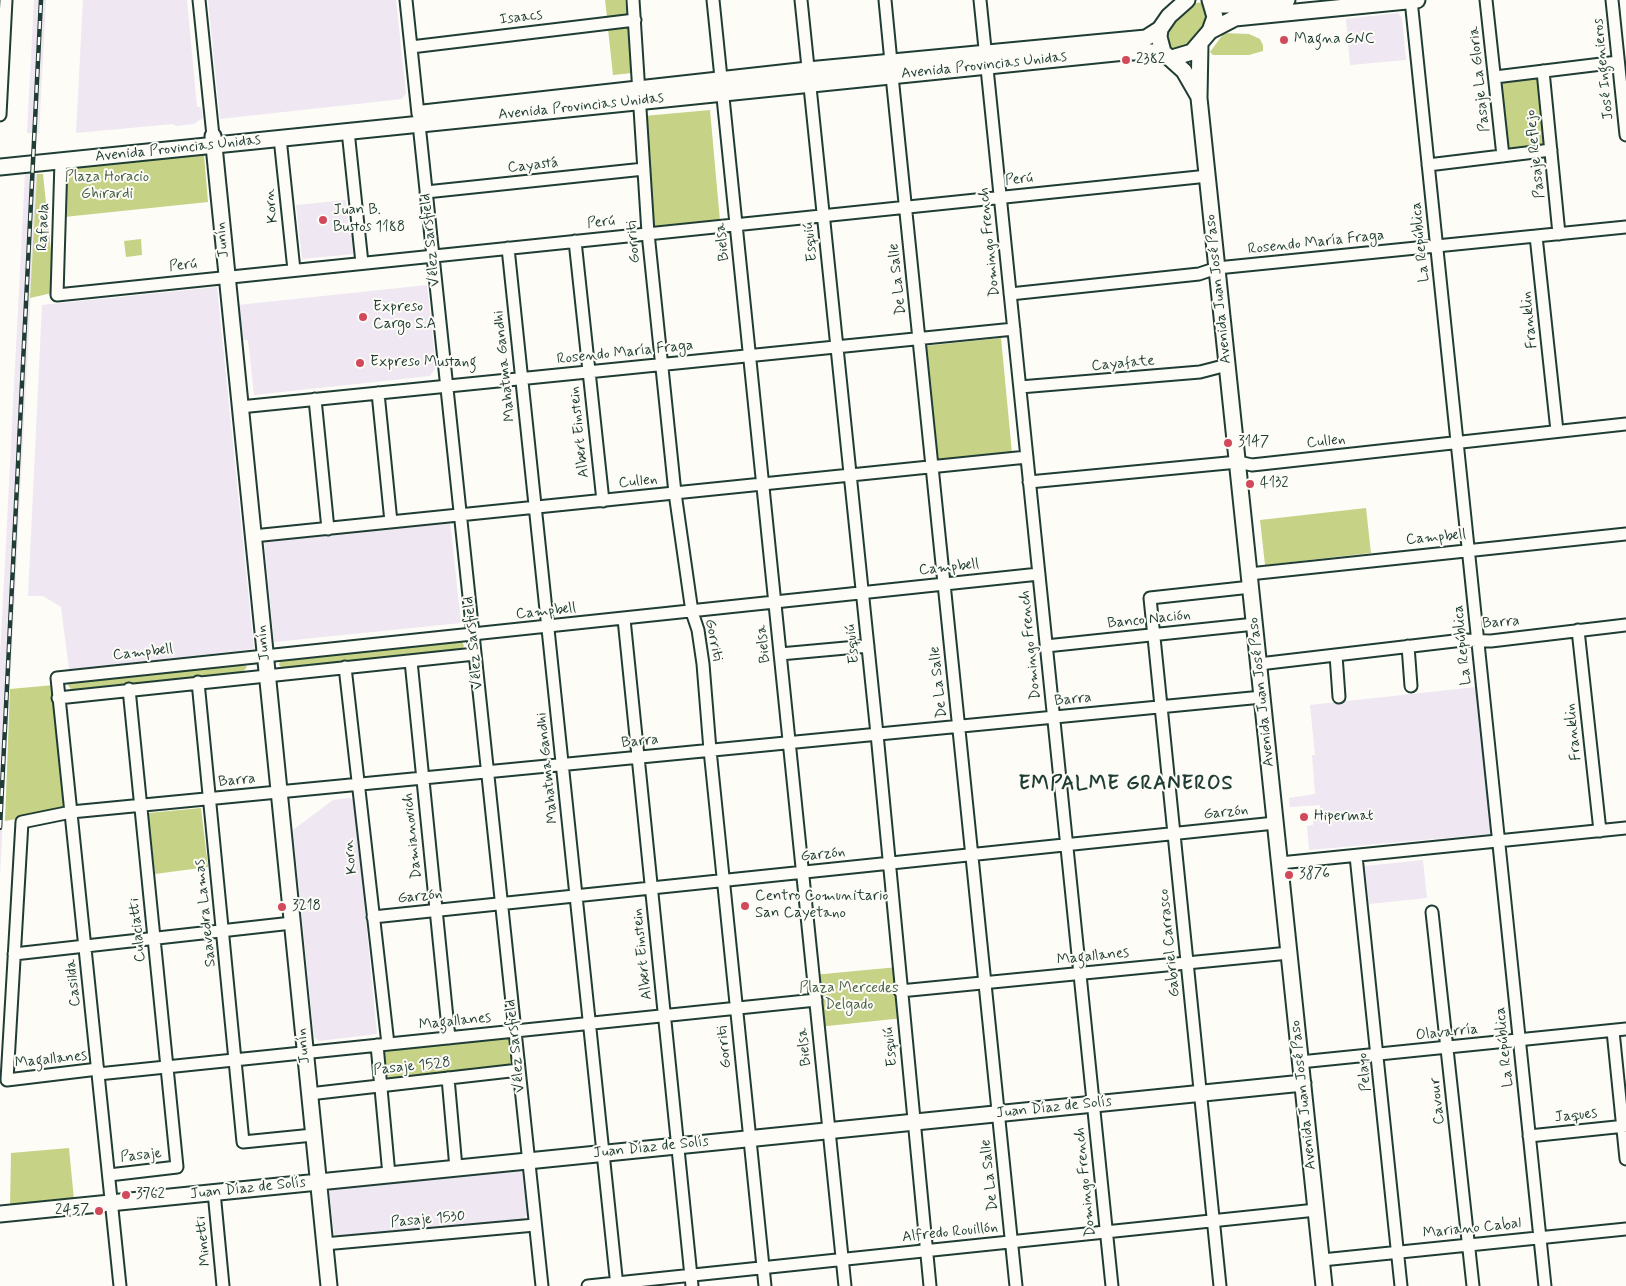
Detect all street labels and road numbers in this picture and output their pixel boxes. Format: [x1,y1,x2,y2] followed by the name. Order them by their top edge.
[498,6,544,30] street label: Isaacs
[1590,17,1618,121] street label: José Ingenieros
[1466,25,1494,133] street label: Pasaje La Gloria
[900,48,1068,84] street label: Avenida Provincias Unidas
[497,89,665,125] street label: Avenida Provincias Unidas
[1522,109,1550,199] street label: Pasaje Reflejo
[94,131,262,167] street label: Avenida Provincias Unidas
[507,154,559,178] street label: Cayastá
[1004,170,1034,190] street label: Perú
[975,186,1005,298] street label: Domingo French
[261,188,283,224] street label: Korn
[417,192,445,288] street label: Vélez Sarsfield
[1408,201,1434,283] street label: La República
[34,203,54,251] street label: Rafaela
[586,213,616,233] street label: Perú
[1202,213,1236,365] street label: Avenida Juan José Paso
[623,220,645,264] street label: Gorriti
[212,221,234,259] street label: Junín
[800,221,822,263] street label: Esquiú
[712,222,734,262] street label: Bielsa
[1247,227,1385,259] street label: Rosendo María Fraga
[885,242,911,316] street label: De La Salle
[168,256,198,276] street label: Perú
[1518,290,1542,350] street label: Franklin
[490,310,520,422] street label: Mahatma Gandhi
[556,337,694,369] street label: Rosendo María Fraga
[1091,352,1155,376] street label: Cayafate
[566,385,594,479] street label: Albert Einstein
[1306,431,1346,453] street label: Cullen
[618,471,658,493] street label: Cullen
[1405,526,1467,550] street label: Campbell
[918,556,980,580] street label: Campbell
[1016,589,1046,701] street label: Domingo French
[460,595,488,691] street label: Vélez Sarsfield
[515,600,577,624] street label: Campbell
[1450,604,1476,686] street label: La República
[1106,607,1192,633] street label: Banco Nación
[1482,613,1520,633] street label: Barra
[1245,616,1279,768] street label: Avenida Juan José Paso
[700,617,726,663] street label: Gorriti
[842,623,864,665] street label: Esquiú
[253,624,275,662] street label: Junín
[753,624,775,664] street label: Bielsa
[112,641,174,665] street label: Campbell
[926,645,952,719] street label: De La Salle
[1054,689,1092,711] street label: Barra
[1562,702,1586,762] street label: Franklin
[533,712,563,824] street label: Mahatma Gandhi
[621,731,659,753] street label: Barra
[218,770,256,792] street label: Barra
[400,792,426,880] street label: Damianovich
[1203,802,1249,824] street label: Garzón
[340,839,362,875] street label: Korn
[800,844,846,866] street label: Garzón
[191,858,221,968] street label: Saavedra Lamas
[397,886,443,908] street label: Garzón
[1155,888,1185,998] street label: Gabriel Carrasco
[126,897,150,963] street label: Culaciatti
[629,907,657,1001] street label: Albert Einstein
[1056,944,1130,970] street label: Magallanes
[63,958,85,1008] street label: Casilda
[502,998,530,1094] street label: Vélez Sarsfield
[1492,1006,1518,1088] street label: La República
[418,1009,492,1035] street label: Magallanes
[1287,1019,1321,1171] street label: Avenida Juan José Paso
[1415,1021,1479,1045] street label: Olavarría
[714,1025,736,1069] street label: Gorriti
[880,1026,902,1068] street label: Esquiú
[293,1027,315,1065] street label: Junín
[794,1027,816,1067] street label: Bielsa
[14,1047,88,1073] street label: Magallanes
[1354,1052,1376,1092] street label: Pelayo
[372,1054,452,1080] street label: Pasaje 1528
[1427,1076,1449,1126] street label: Cavour
[995,1093,1113,1123] street label: Juan Díaz de Solís
[1554,1105,1598,1127] street label: Jaques
[1071,1126,1101,1238] street label: Domingo French
[592,1133,710,1163] street label: Juan Díaz de Solís
[977,1138,1003,1212] street label: De La Salle
[119,1145,163,1167] street label: Pasaje
[189,1174,307,1204] street label: Juan Díaz de Solís
[390,1208,466,1232] street label: Pasaje 1530
[192,1215,216,1267] street label: Minetti
[1422,1215,1522,1243] street label: Mariano Cabal
[901,1219,999,1247] street label: Alfredo Rouillón

